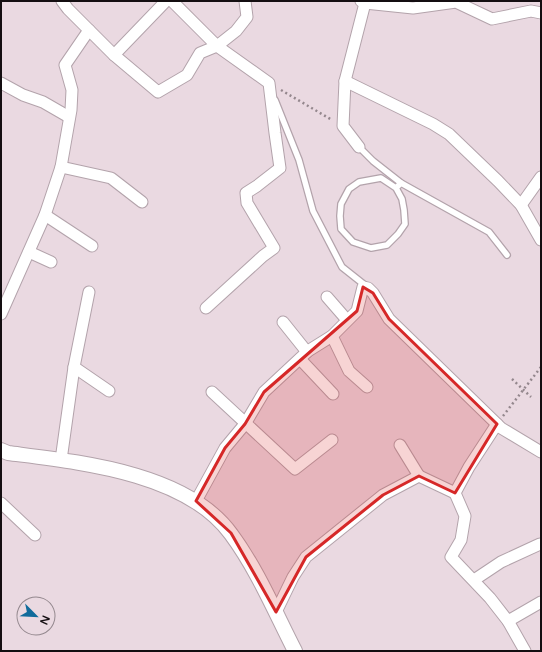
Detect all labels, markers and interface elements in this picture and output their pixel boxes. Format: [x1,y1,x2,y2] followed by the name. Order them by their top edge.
[16,596,56,636] north arrow
[37,613,52,627] text: N

